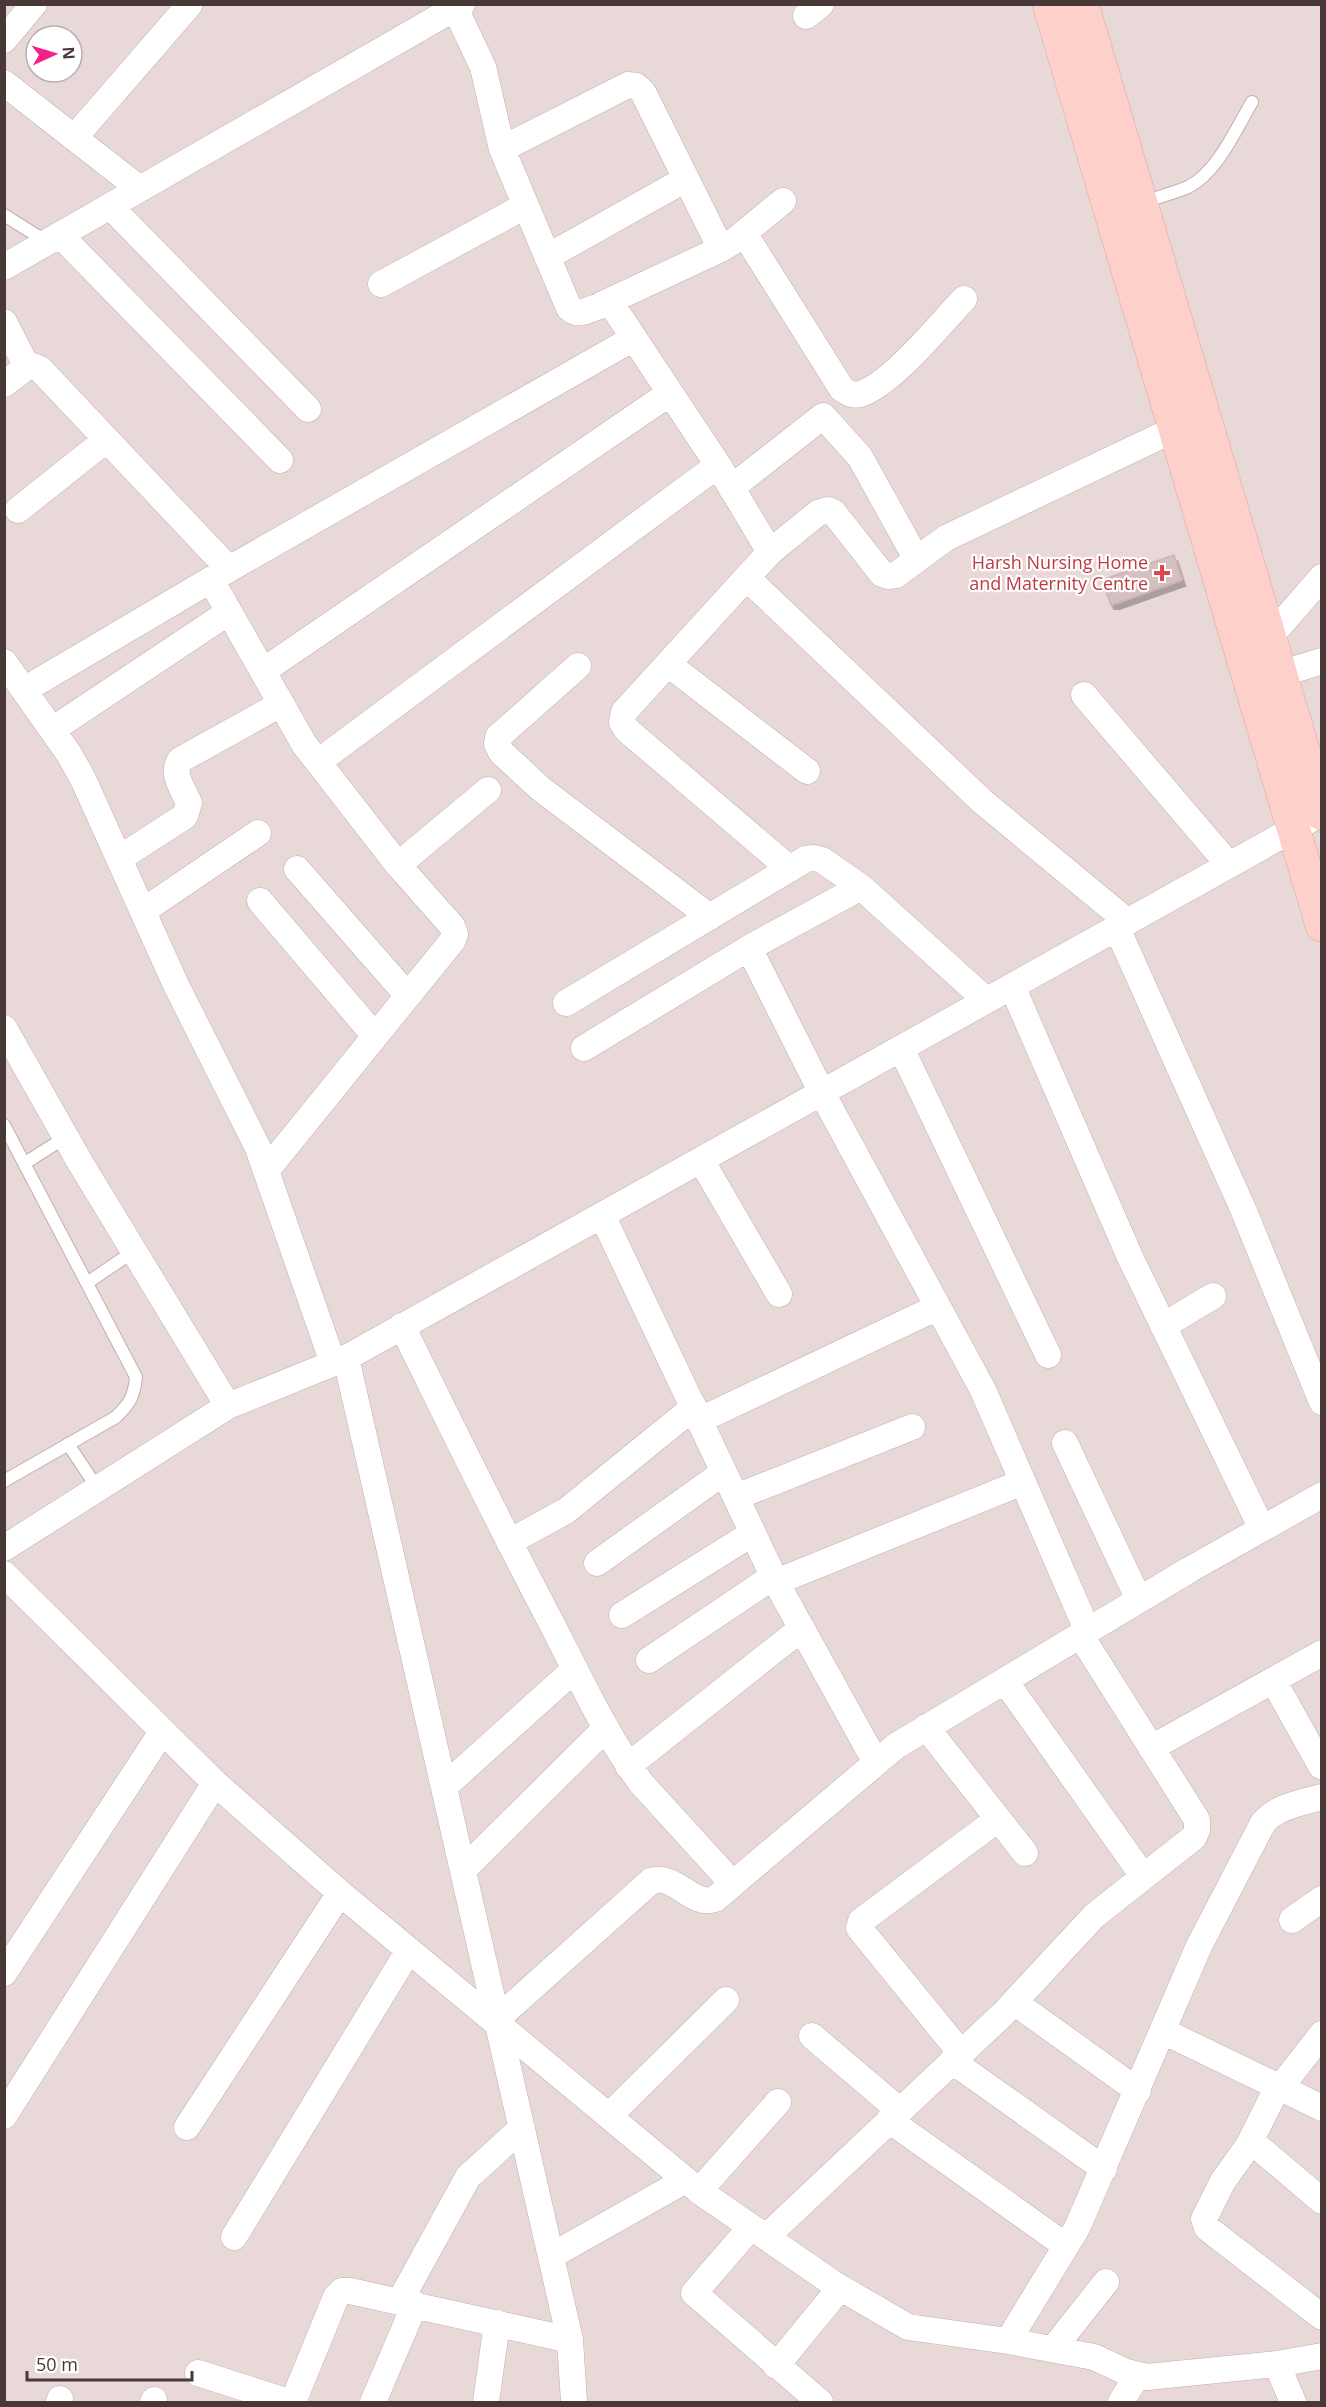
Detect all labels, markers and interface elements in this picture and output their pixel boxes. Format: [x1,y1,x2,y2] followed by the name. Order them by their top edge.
[24,24,84,84] north arrow
[58,46,80,60] text: N
[969,550,1148,595] place label: Harsh Nursing Home and Maternity Centre
[1153,564,1171,582] marker: Harsh Nursing Home and Maternity Centre
[27,2344,192,2382] scale bar
[36,2352,78,2376] text: 50 m

